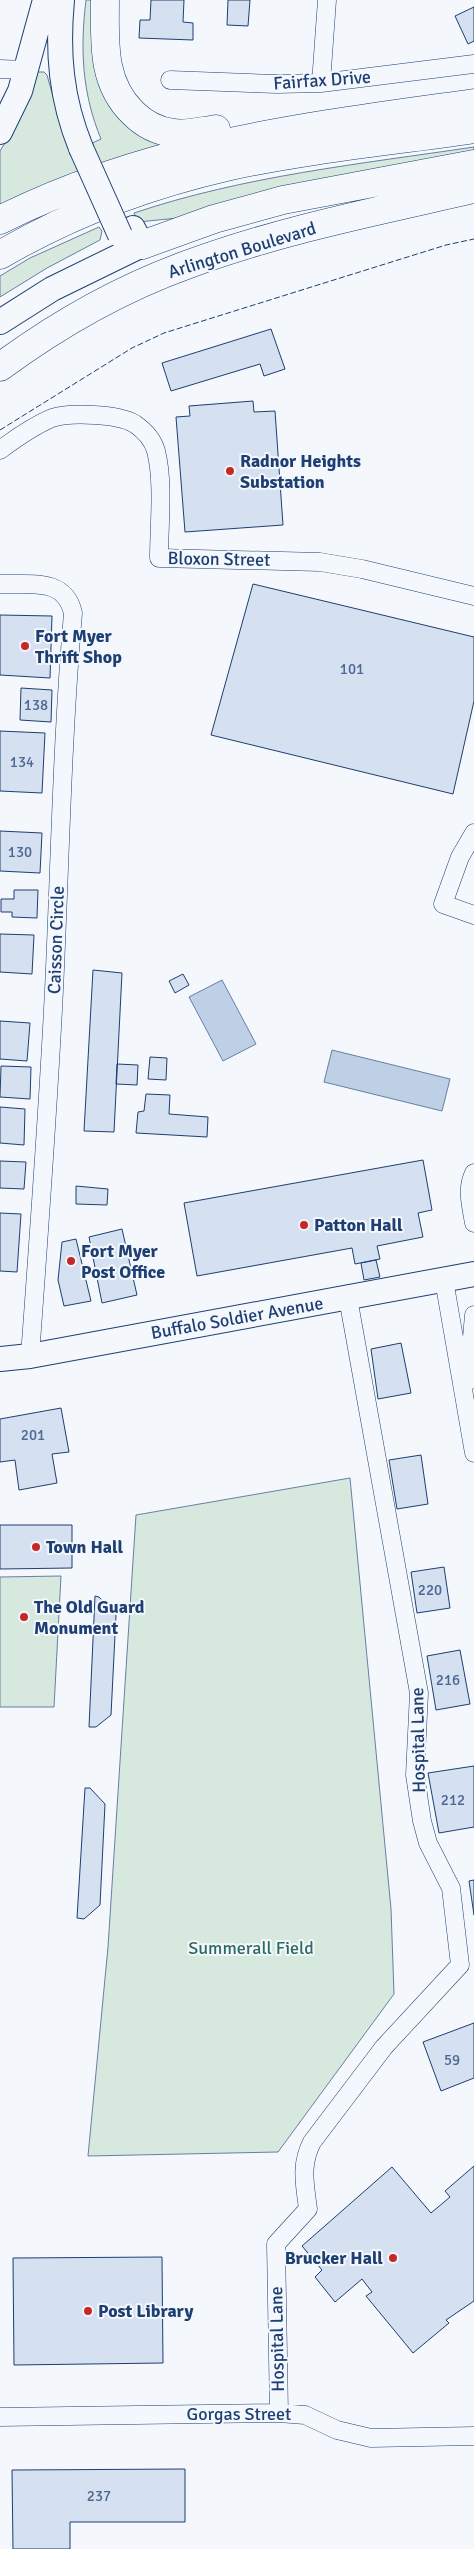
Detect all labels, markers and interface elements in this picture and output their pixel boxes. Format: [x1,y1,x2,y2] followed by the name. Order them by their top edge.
[273,66,371,94] street label: Fairfax Drive
[165,217,319,283] street label: Arlington Boulevard
[240,450,361,493] place label: Radnor Heights Substation
[224,465,236,477] marker: Radnor Heights Substation
[167,547,271,571] street label: Bloxon Street
[35,625,122,668] place label: Fort Myer Thrift Shop
[19,640,31,652] marker: Fort Myer Thrift Shop
[340,660,364,678] house number: 101
[24,696,48,714] house number: 138
[10,753,34,771] house number: 134
[8,843,32,861] house number: 130
[43,886,69,994] street label: Caisson Circle
[314,1214,403,1236] place label: Patton Hall
[298,1219,310,1231] marker: Patton Hall
[81,1240,165,1283] place label: Fort Myer Post Office
[65,1255,77,1267] marker: Fort Myer Post Office
[149,1292,325,1344] street label: Buffalo Soldier Avenue
[21,1426,45,1444] house number: 201
[46,1536,123,1558] place label: Town Hall
[30,1541,42,1553] marker: Town Hall
[418,1581,442,1599] house number: 220
[34,1596,145,1639] place label: The Old Guard Monument
[18,1611,30,1623] marker: The Old Guard Monument
[436,1671,460,1689] house number: 216
[406,1687,430,1793] street label: Hospital Lane
[441,1791,465,1809] house number: 212
[188,1937,314,1959] park label: Summerall Field
[444,2051,460,2069] house number: 59
[285,2247,383,2269] place label: Brucker Hall
[387,2252,399,2264] marker: Brucker Hall
[265,2286,289,2392] street label: Hospital Lane
[98,2300,193,2322] place label: Post Library
[82,2305,94,2317] marker: Post Library
[187,2403,291,2425] street label: Gorgas Street
[87,2487,111,2505] house number: 237

